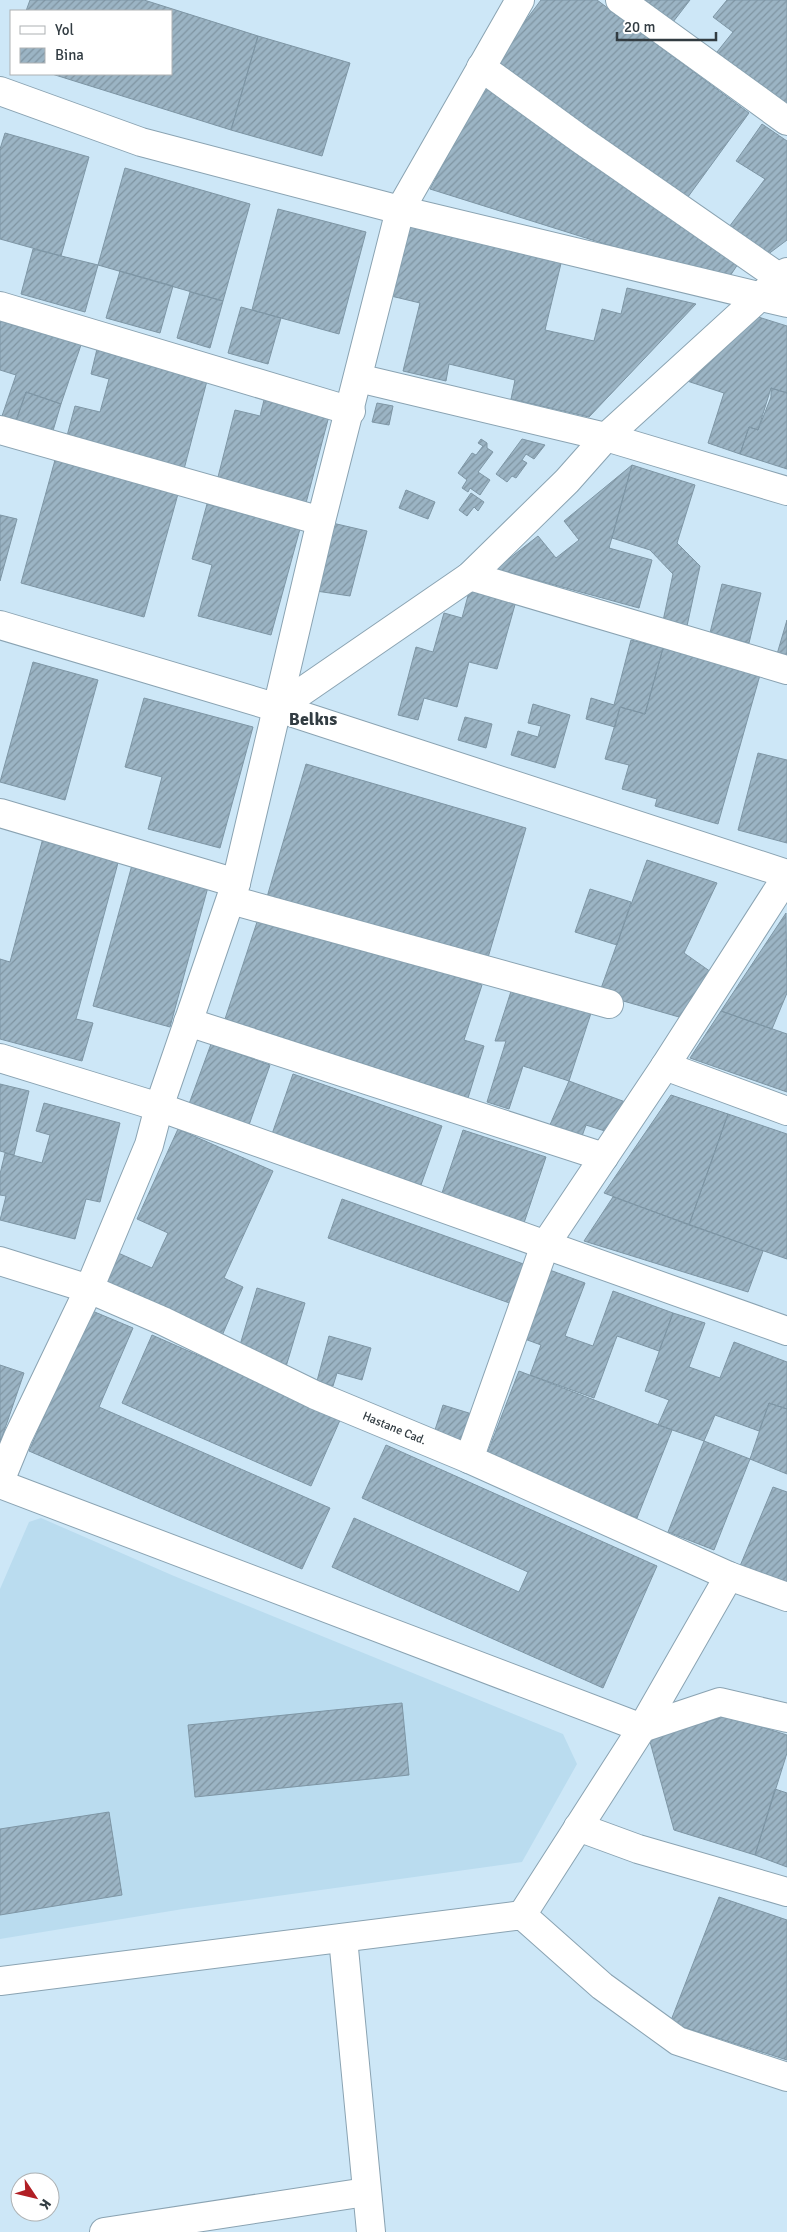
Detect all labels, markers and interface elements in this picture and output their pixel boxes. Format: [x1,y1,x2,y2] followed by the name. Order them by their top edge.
[10,10,172,75] legend
[617,10,716,42] scale bar
[624,18,655,36] text: 20 m
[55,21,74,39] text: Yol
[55,46,84,64] text: Bina
[289,708,337,730] district label: Belkıs
[360,1408,429,1448] street label: Hastane Cad.
[10,2172,60,2222] north arrow
[36,2196,55,2213] text: K

